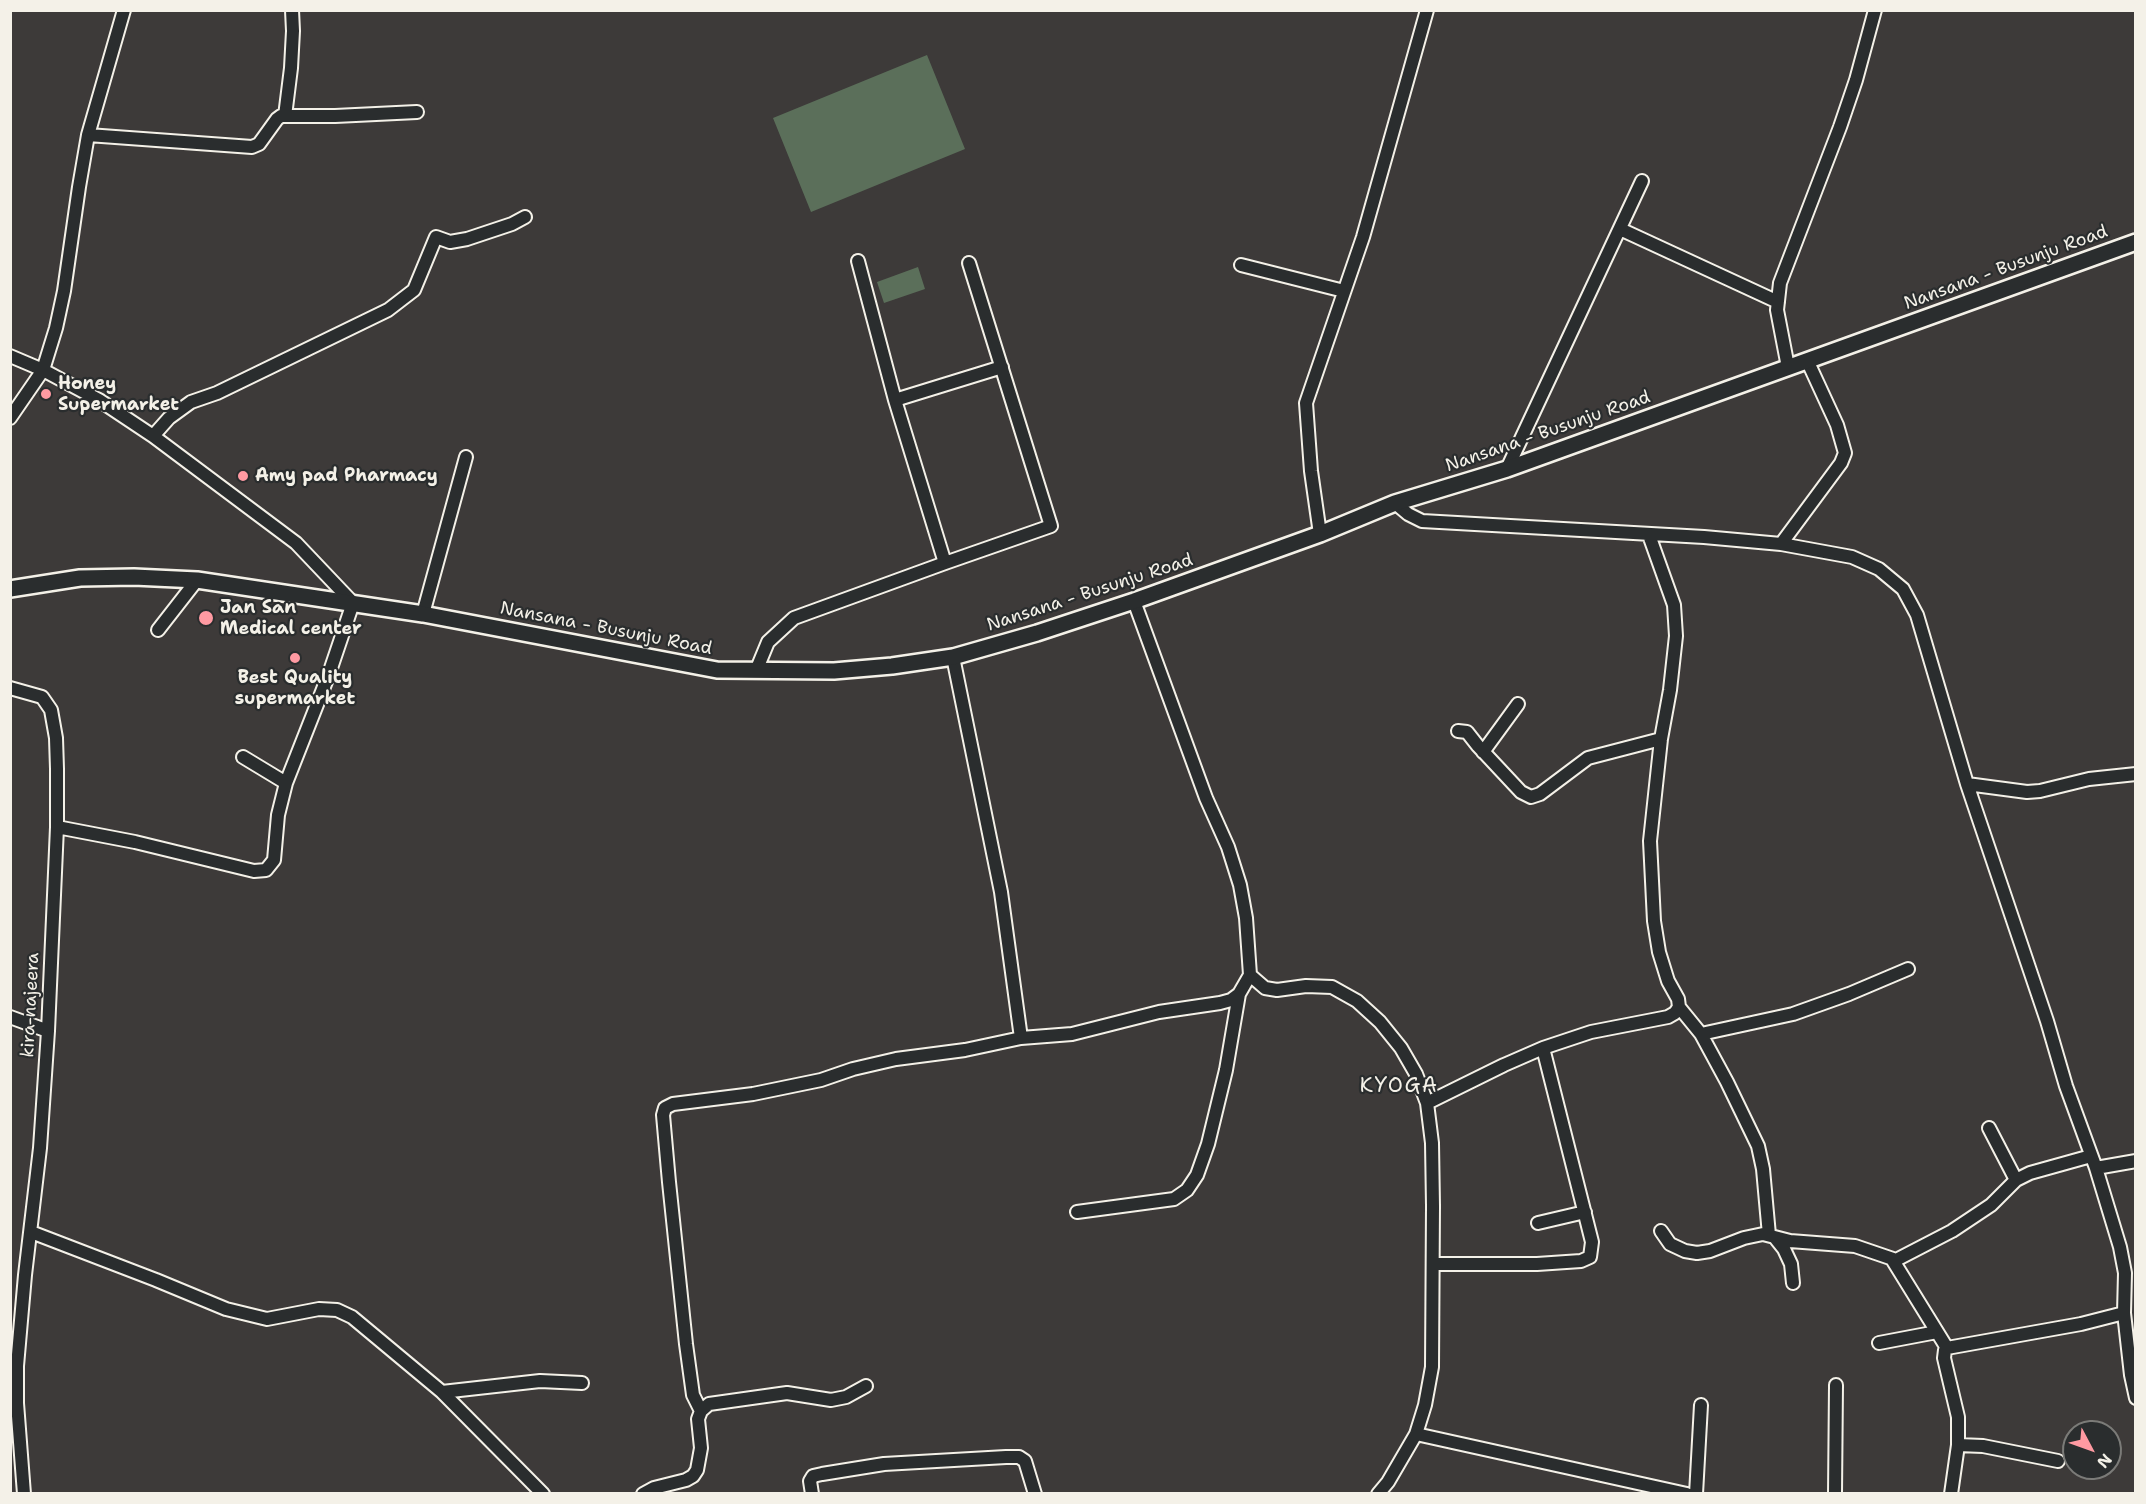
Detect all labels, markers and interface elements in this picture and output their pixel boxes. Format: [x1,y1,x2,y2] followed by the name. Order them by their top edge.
[1901,221,2111,315] street label: Nansana - Busunju Road
[58,373,179,416] place label: Honey Supermarket
[39,387,53,401] marker: Honey Supermarket
[1443,387,1653,477] street label: Nansana - Busunju Road
[255,465,438,487] place label: Amy pad Pharmacy
[236,469,250,483] marker: Amy pad Pharmacy
[984,549,1196,637] street label: Nansana - Busunju Road
[220,597,362,640] place label: Jan San Medical center
[498,598,714,660] street label: Nansana - Busunju Road
[197,609,215,627] marker: Jan San Medical center
[288,651,302,665] marker: Best Quality supermarket
[235,667,355,710] place label: Best Quality supermarket
[17,952,45,1058] street label: kira-najeera
[1360,1074,1438,1100] district label: KYOGA
[2062,1420,2122,1480] north arrow
[2092,1449,2117,1473] text: N

